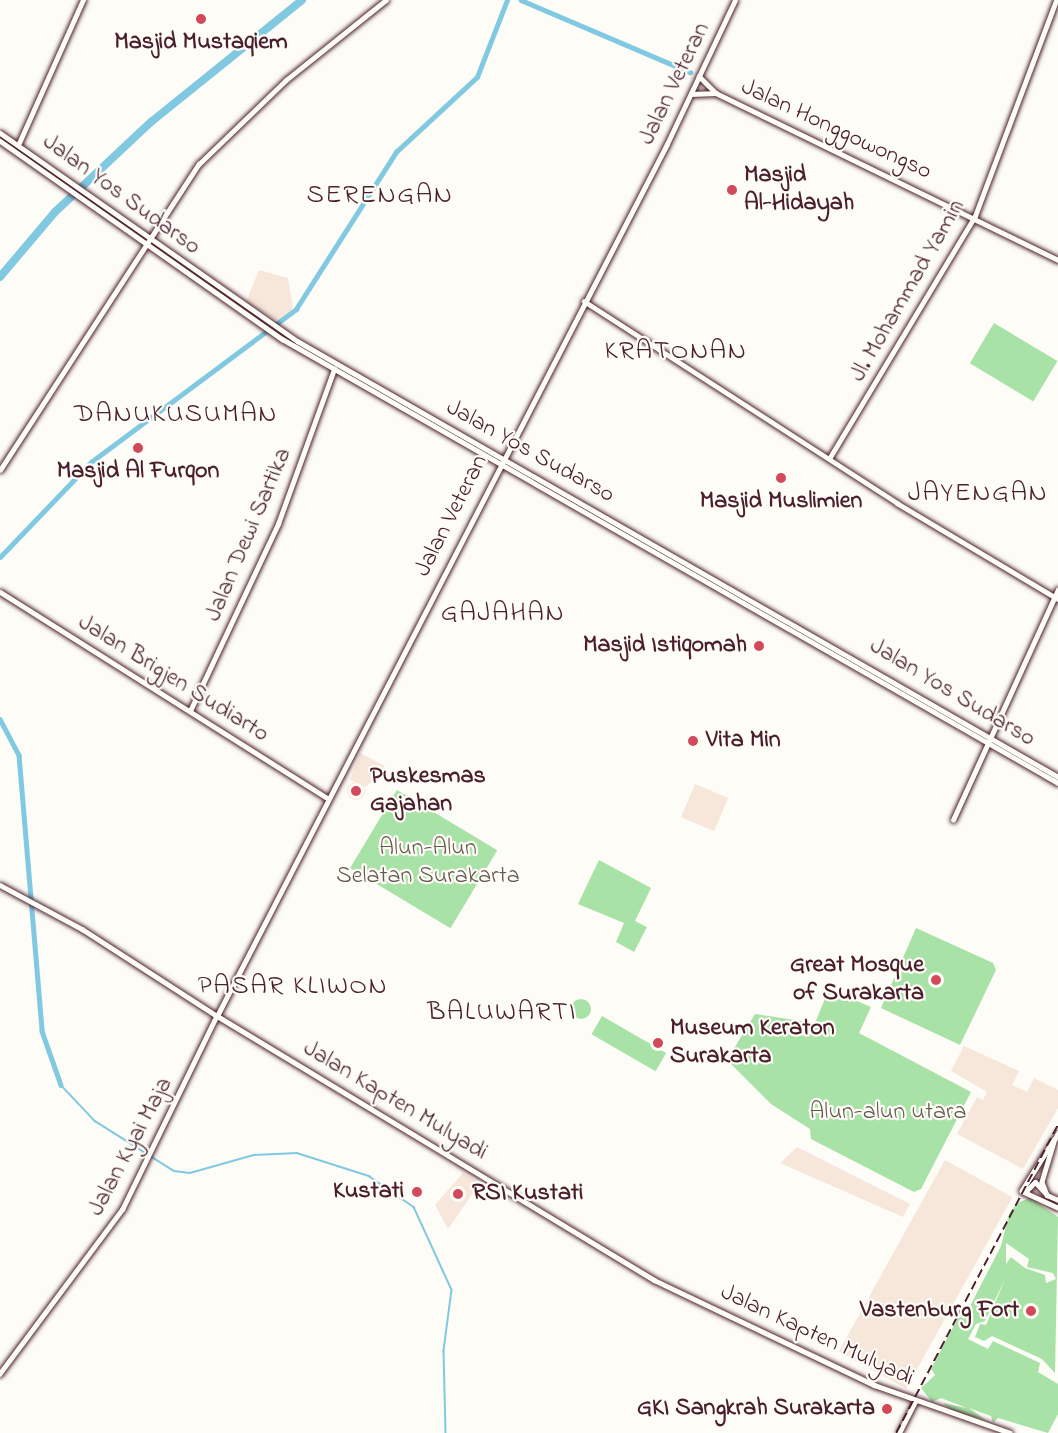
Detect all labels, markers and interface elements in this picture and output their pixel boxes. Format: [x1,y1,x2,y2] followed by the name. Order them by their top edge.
[194,12,208,26] marker: Masjid Mustaqiem
[633,18,717,150] street label: Jalan Veteran
[114,29,288,57] place label: Masjid Mustaqiem
[736,73,936,187] street label: Jalan Honggowongso
[36,128,206,262] street label: Jalan Yos Sudarso
[744,162,854,218] place label: Masjid Al-Hidayah
[307,180,453,212] district label: SERENGAN
[725,183,739,197] marker: Masjid Al-Hidayah
[844,195,972,387] street label: Jl. Mohammad Yamin
[605,336,747,368] district label: KRATONAN
[441,394,619,510] street label: Jalan Yos Sudarso
[74,399,278,431] district label: DANUKUSUMAN
[131,441,145,455] marker: Masjid Al Furqon
[199,444,299,626] street label: Jalan Dewi Sartika
[409,450,495,582] street label: Jalan Veteran
[57,458,219,486] place label: Masjid Al Furqon
[774,471,788,485] marker: Masjid Muslimien
[908,478,1048,510] district label: JAYENGAN
[700,488,862,516] place label: Masjid Muslimien
[441,598,565,630] district label: GAJAHAN
[72,609,274,749] street label: Jalan Brigjen Sudiarto
[583,632,747,660] place label: Masjid Istiqomah
[864,632,1040,754] street label: Jalan Yos Sudarso
[752,639,766,653] marker: Masjid Istiqomah
[706,727,781,755] place label: Vita Min
[684,732,702,750] marker: Vita Min
[370,763,486,819] place label: Puskesmas Gajahan
[347,782,365,800] marker: Puskesmas Gajahan
[336,835,520,891] park label: Alun-Alun Selatan Surakarta
[790,952,924,1008] place label: Great Mosque of Surakarta
[198,971,388,1003] district label: PASAR KLIWON
[929,973,943,987] marker: Great Mosque of Surakarta
[427,997,577,1029] district label: BALUWARTI
[670,1015,835,1071] place label: Museum Keraton Surakarta
[298,1035,492,1167] street label: Jalan Kapten Mulyadi
[651,1036,665,1050] marker: Museum Keraton Surakarta
[82,1073,180,1221] street label: Jalan Kyai Maja
[810,1099,966,1127] park label: Alun-alun utara
[333,1178,404,1206] place label: Kustati
[472,1180,583,1208] place label: RSI Kustati
[408,1183,426,1201] marker: Kustati
[449,1185,467,1203] marker: RSI Kustati
[716,1279,918,1393] street label: Jalan Kapten Mulyadi
[860,1297,1019,1325] place label: Vastenburg Fort
[1024,1304,1038,1318] marker: Vastenburg Fort
[637,1395,875,1423] place label: GKI Sangkrah Surakarta
[880,1402,894,1416] marker: GKI Sangkrah Surakarta

